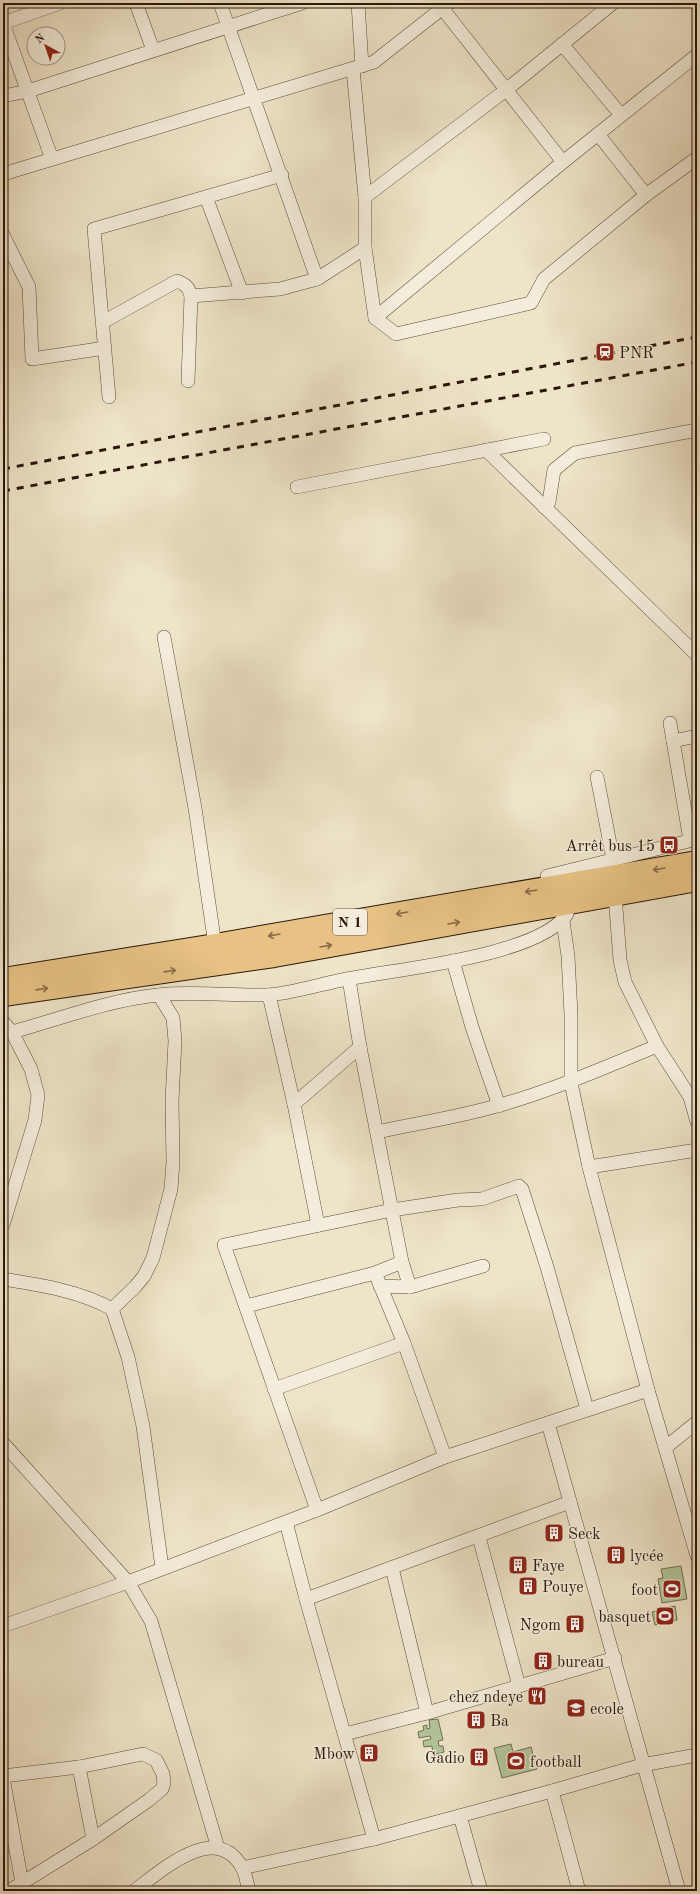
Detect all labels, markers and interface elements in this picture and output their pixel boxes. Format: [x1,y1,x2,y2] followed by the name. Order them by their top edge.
[26,26,66,66] north arrow
[34,32,48,46] text: N
[594,341,616,363] station icon: PNR
[619,346,654,362] place label: PNR
[658,834,680,856] bus stop icon: Arrêt bus 15
[565,839,655,855] place label: Arrêt bus 15
[653,866,666,874] one-way arrow
[525,887,538,895] one-way arrow
[333,909,367,935] road number: N 1
[396,909,409,917] one-way arrow
[447,919,460,927] one-way arrow
[268,931,281,939] one-way arrow
[320,942,333,950] one-way arrow
[163,967,176,975] one-way arrow
[35,985,48,993] one-way arrow
[543,1522,565,1544] building icon: Seck
[568,1527,601,1543] place label: Seck
[605,1544,627,1566] building icon: lycée
[630,1549,664,1565] place label: lycée
[507,1554,529,1576] building icon: Faye
[532,1559,565,1575] place label: Faye
[517,1575,539,1597] building icon: Pouye
[661,1578,683,1600] sports icon: foot
[542,1580,584,1596] place label: Pouye
[631,1583,658,1599] place label: foot
[654,1605,676,1627] sports icon: basquet
[598,1610,651,1626] place label: basquet
[564,1613,586,1635] building icon: Ngom
[519,1618,561,1634] place label: Ngom
[532,1650,554,1672] building icon: bureau
[557,1655,605,1671] place label: bureau
[526,1685,548,1707] restaurant icon: chez ndeye
[449,1690,523,1706] place label: chez ndeye
[565,1697,587,1719] school or university icon: ecole
[590,1702,624,1718] place label: ecole
[465,1709,487,1731] building icon: Ba
[490,1714,509,1730] place label: Ba
[358,1742,380,1764] building icon: Mbow
[468,1746,490,1768] building icon: Gadio
[313,1747,356,1763] place label: Mbow
[505,1750,527,1772] sports icon: football
[425,1751,465,1767] place label: Gadio
[530,1755,582,1771] place label: football

